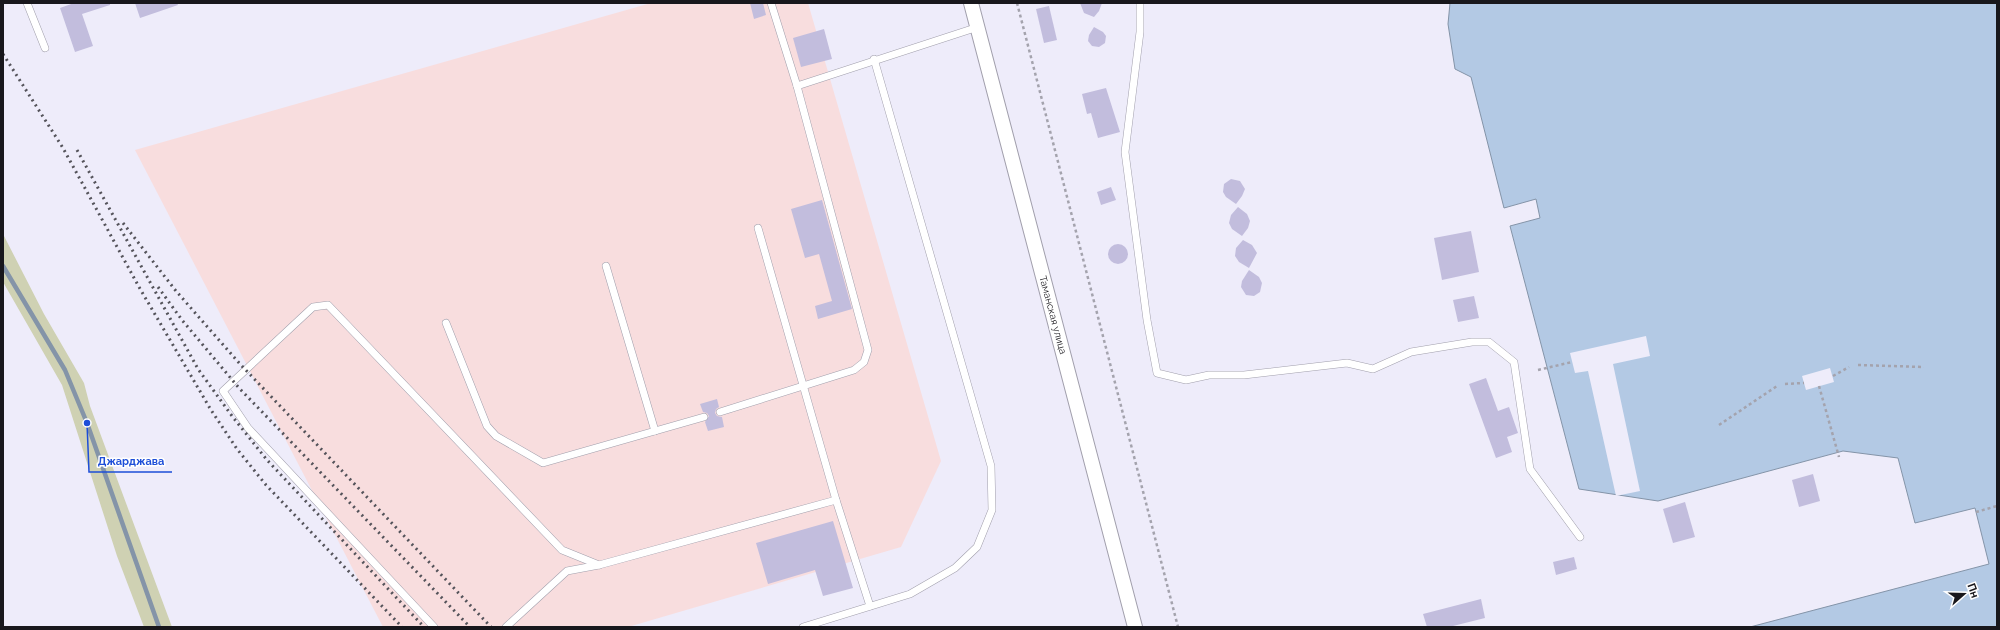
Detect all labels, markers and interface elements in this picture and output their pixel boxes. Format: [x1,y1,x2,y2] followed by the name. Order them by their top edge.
[1037,275,1069,355] street label: Таманская улица
[89,449,172,472] callout: Джарджава
[98,455,164,468] text: Джарджава
[1944,574,1984,614] north arrow
[1964,582,1982,600] text: Пн

